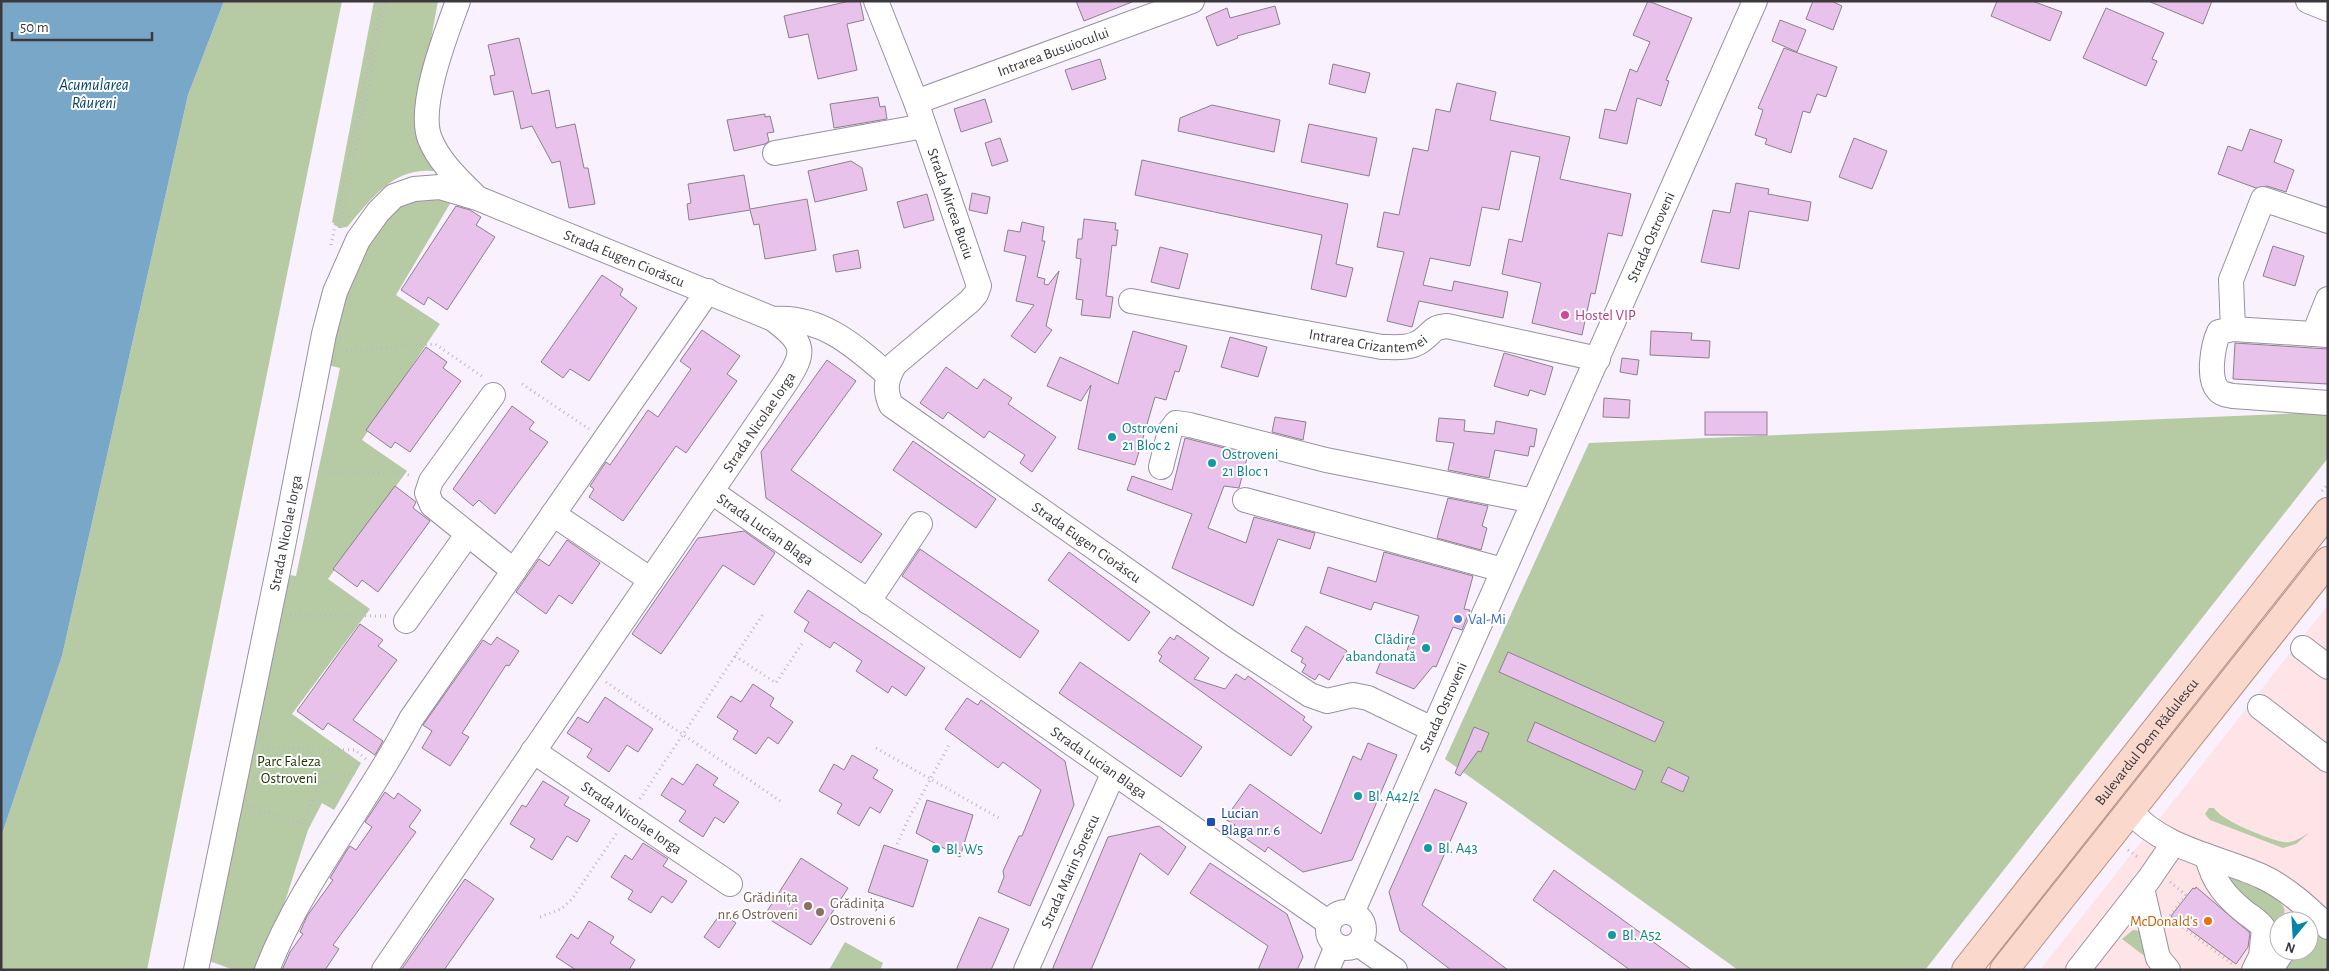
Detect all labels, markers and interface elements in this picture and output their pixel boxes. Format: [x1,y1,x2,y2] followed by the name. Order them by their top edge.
[12,10,152,42] scale bar
[20,20,49,35] text: 50 m
[996,25,1111,80] street label: Intrarea Busuiocului
[58,77,129,111] water label: Acumularea Râureni
[924,146,976,261] street label: Strada Mircea Buciu
[1625,190,1678,285] street label: Strada Ostroveni
[561,227,687,290] street label: Strada Eugen Ciorăscu
[1575,308,1636,323] place label: Hostel VIP
[1559,309,1571,321] marker: Hostel VIP
[1308,327,1431,355] street label: Intrarea Crizantemei
[720,369,799,475] street label: Strada Nicolae Iorga
[1122,421,1178,453] place label: Ostroveni 21 Bloc 2
[1106,431,1118,443] marker: Ostroveni 21 Bloc 2
[1222,447,1278,479] place label: Ostroveni 21 Bloc 1
[1206,457,1218,469] marker: Ostroveni 21 Bloc 1
[267,474,305,592] street label: Strada Nicolae Iorga
[714,491,816,568] street label: Strada Lucian Blaga
[1029,499,1144,586] street label: Strada Eugen Ciorăscu
[1468,612,1506,627] place label: Val-Mi
[1452,613,1464,625] marker: Val-Mi
[1345,632,1416,664] place label: Clădire abandonată
[1420,642,1432,654] marker: Clădire abandonată
[1417,660,1470,755] street label: Strada Ostroveni
[2092,676,2202,808] street label: Bulevardul Dem Rădulescu
[1048,724,1150,801] street label: Strada Lucian Blaga
[257,754,321,786] park label: Parc Faleza Ostroveni
[578,779,684,857] street label: Strada Nicolae Iorga
[1368,789,1420,804] place label: Bl. A42/2
[1352,790,1364,802] marker: Bl. A42/2
[1221,806,1280,838] place label: Lucian Blaga nr. 6
[1039,812,1102,931] street label: Strada Marin Sorescu
[1205,816,1217,828] marker: Lucian Blaga nr. 6
[1438,841,1478,856] place label: Bl. A43
[946,842,983,857] place label: Bl. W5
[1422,842,1434,854] marker: Bl. A43
[930,843,942,855] marker: Bl. W5
[718,890,798,922] place label: Grădinița nr.6 Ostroveni
[830,896,896,928] place label: Grădinița Ostroveni 6
[802,900,814,912] marker: Grădinița nr.6 Ostroveni
[814,906,826,918] marker: Grădinița Ostroveni 6
[2269,911,2319,961] north arrow
[2130,914,2198,929] place label: McDonald's
[2202,915,2214,927] marker: McDonald's
[1622,928,1662,943] place label: Bl. A52
[1606,929,1618,941] marker: Bl. A52
[2283,939,2297,956] text: N

